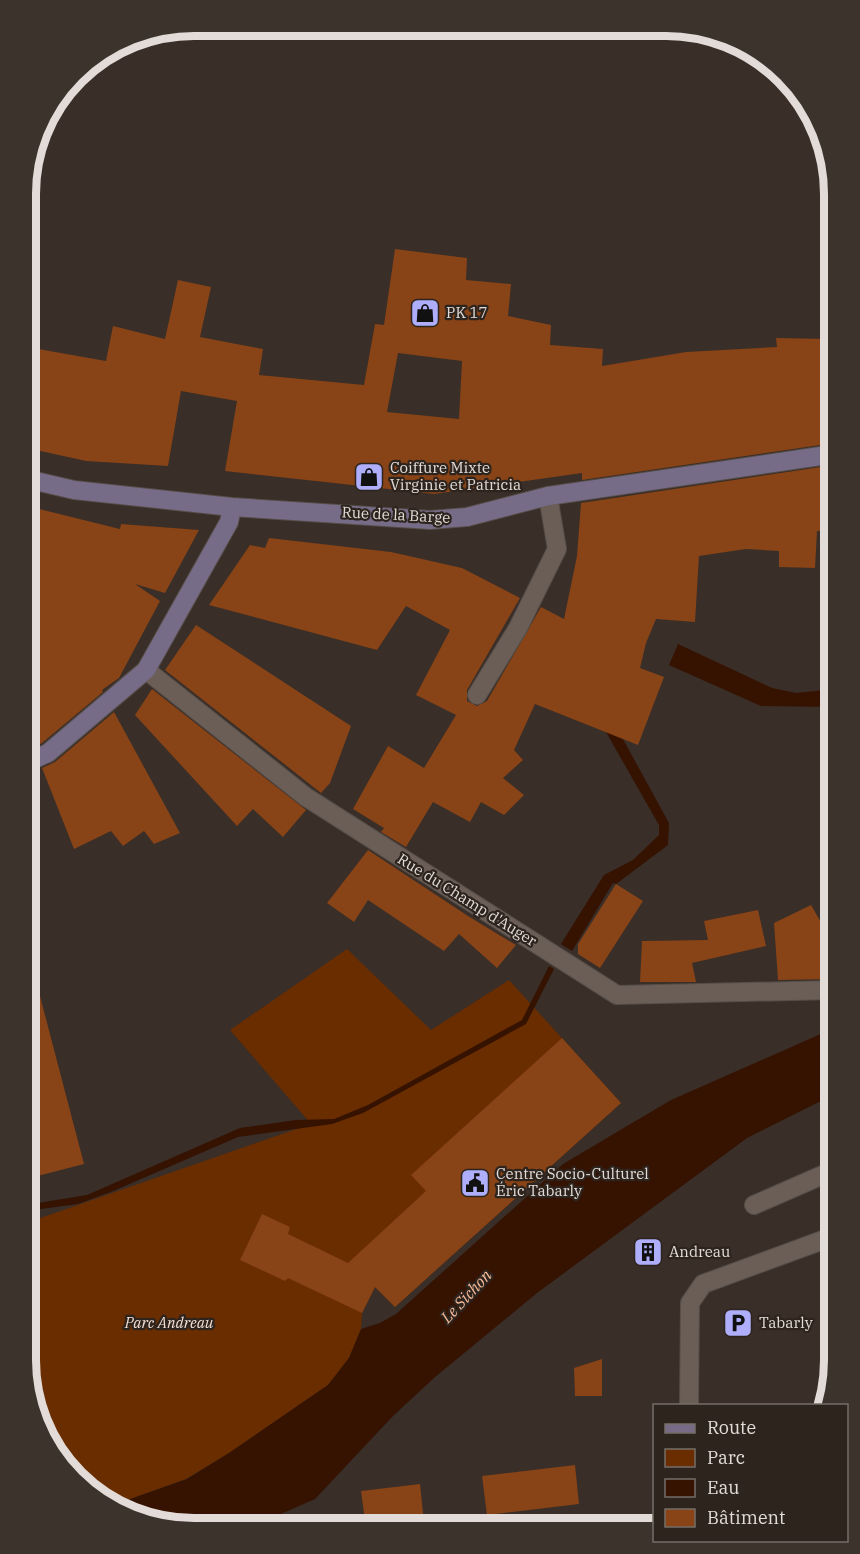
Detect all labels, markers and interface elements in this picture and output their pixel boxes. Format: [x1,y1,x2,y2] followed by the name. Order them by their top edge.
[409,297,441,329] shop icon: PK 17
[446,303,487,322] place label: PK 17
[390,458,521,494] place label: Coiffure Mixte Virginie et Patricia
[353,461,385,493] shop icon: Coiffure Mixte Virginie et Patricia
[341,502,451,527] street label: Rue de la Barge
[394,849,541,950] street label: Rue du Champ d'Auger
[496,1164,649,1200] place label: Centre Socio-Culturel Éric Tabarly
[459,1167,491,1199] public building icon: Centre Socio-Culturel Éric Tabarly
[632,1236,664,1268] building icon: Andreau
[669,1242,730,1261] place label: Andreau
[436,1265,496,1327] water label: Le Sichon
[722,1307,754,1339] parking icon: Tabarly
[124,1313,214,1332] park label: Parc Andreau
[759,1313,813,1332] place label: Tabarly
[653,1404,848,1542] legend
[707,1416,756,1439] text: Route
[707,1446,745,1469] text: Parc
[707,1476,739,1499] text: Eau
[707,1506,785,1529] text: Bâtiment

